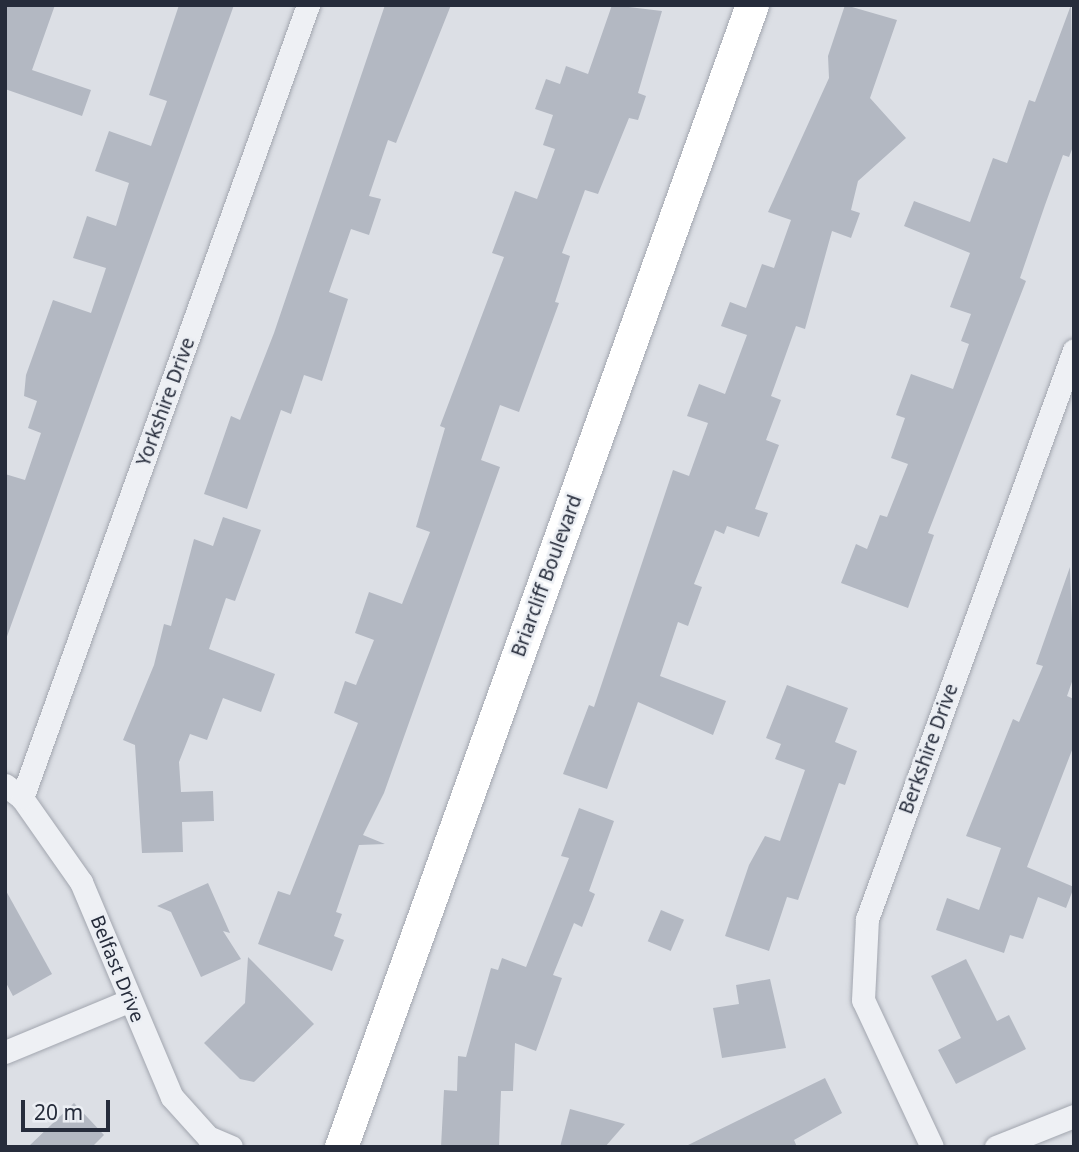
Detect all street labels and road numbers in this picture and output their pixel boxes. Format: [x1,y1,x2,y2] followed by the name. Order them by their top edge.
[132,335,200,469] street label: Yorkshire Drive
[507,492,587,660] street label: Briarcliff Boulevard
[895,681,963,817] street label: Berkshire Drive
[85,912,149,1026] street label: Belfast Drive

